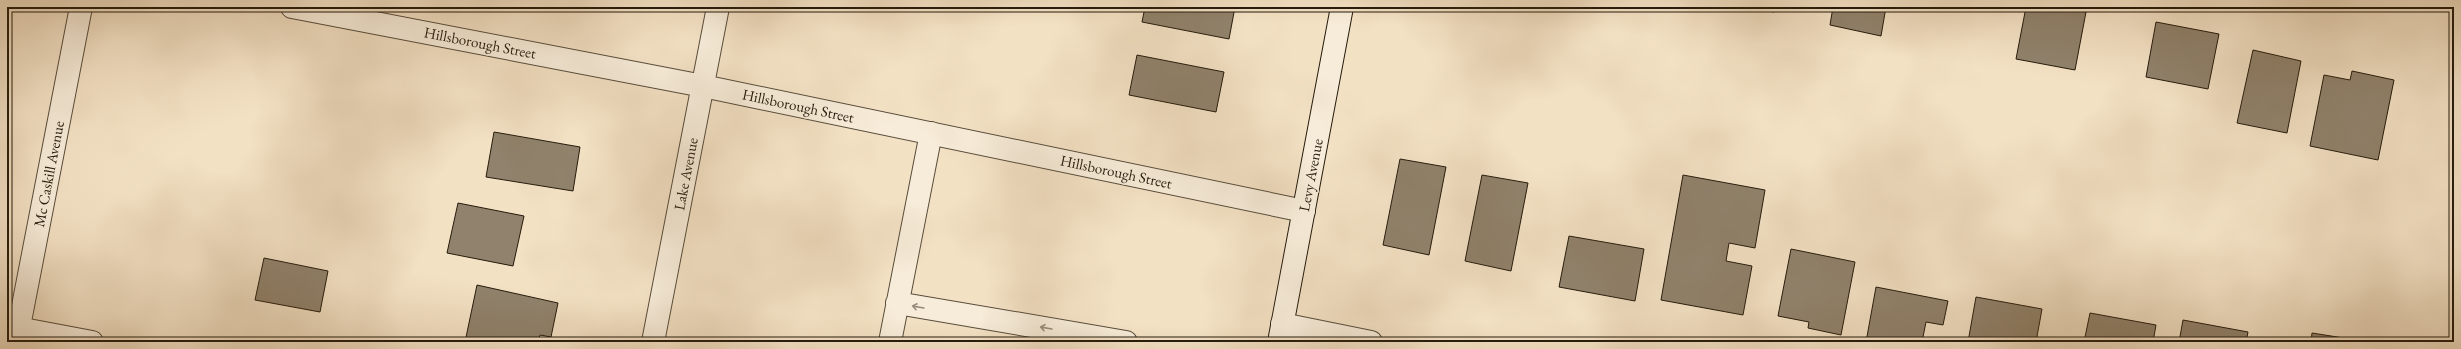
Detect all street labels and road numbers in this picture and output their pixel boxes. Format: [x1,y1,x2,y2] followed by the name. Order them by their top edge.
[423,22,538,63] street label: Hillsborough Street
[741,84,856,127] street label: Hillsborough Street
[29,119,68,229] street label: Mc Caskill Avenue
[669,136,702,212] street label: Lake Avenue
[1294,137,1327,213] street label: Levy Avenue
[1059,150,1174,193] street label: Hillsborough Street

